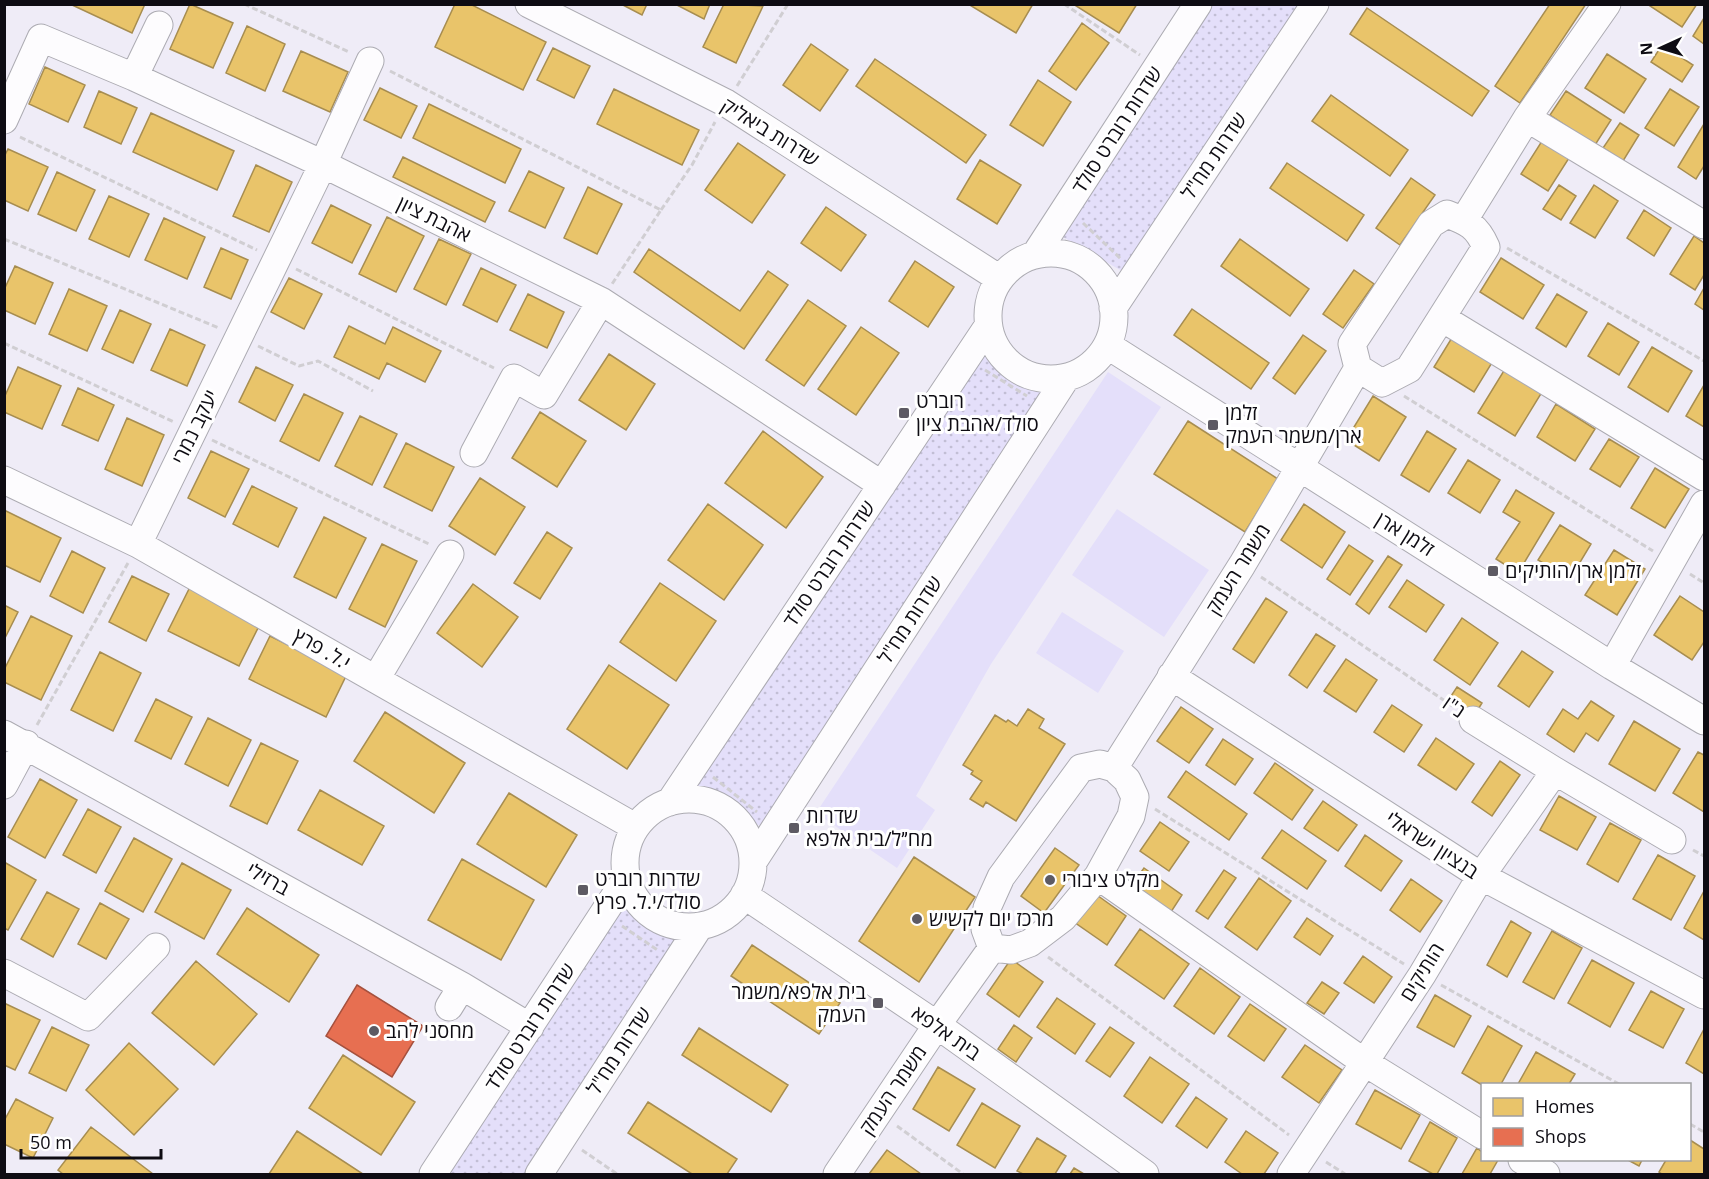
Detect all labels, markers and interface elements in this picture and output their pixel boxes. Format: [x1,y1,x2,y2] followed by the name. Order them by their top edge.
[1631,18,1691,78] north arrow
[1635,42,1657,56] text: N
[1065,61,1168,199] street label: שדרות רוברט סולד
[716,91,824,172] street label: שדרות ביאליק
[1174,107,1253,205] street label: שדרות מח"ל
[393,189,475,248] street label: אהבת ציון
[165,385,224,469] street label: יעקב נמרי
[916,387,1039,437] place label: רוברט סולד/אהבת ציון
[1225,399,1362,449] place label: זלמן ארן/משמר העמק
[897,406,911,420] marker: רוברט סולד/אהבת ציון
[1206,418,1220,432] marker: זלמן ארן/משמר העמק
[776,495,881,632] street label: שדרות רוברט סולד
[1371,505,1440,562] street label: זלמן ארן
[1199,518,1276,619] street label: משמר העמק
[1505,557,1641,584] place label: זלמן ארן/הותיקים
[1486,564,1500,578] marker: זלמן ארן/הותיקים
[871,571,948,669] street label: שדרות מח"ל
[289,621,356,676] street label: י.ל. פרץ
[1438,689,1471,724] street label: נ"ו
[806,802,933,852] place label: שדרות מח״ל/בית אלפא
[1381,805,1484,885] street label: בנציון ישראלי
[787,821,801,835] marker: שדרות מח״ל/בית אלפא
[242,856,295,902] street label: ברזילי
[595,865,701,915] place label: שדרות רוברט סולד/י.ל. פרץ
[1062,866,1160,893] place label: מקלט ציבורי
[1043,873,1057,887] marker: מקלט ציבורי
[576,883,590,897] marker: שדרות רוברט סולד/י.ל. פרץ
[929,905,1054,932] place label: מרכז יום לקשיש
[910,912,924,926] marker: מרכז יום לקשיש
[1393,937,1450,1006] street label: הותיקים
[478,958,581,1096] street label: שדרות רוברט סולד
[731,978,867,1028] place label: בית אלפא/משמר העמק
[871,996,885,1010] marker: בית אלפא/משמר העמק
[907,999,987,1066] street label: בית אלפא
[580,1002,657,1100] street label: שדרות מח"ל
[386,1017,474,1044] place label: מחסני להב
[367,1024,381,1038] marker: מחסני להב
[853,1040,933,1140] street label: משמר העמק
[1481,1083,1691,1161] legend
[1535,1094,1594,1118] text: Homes
[21,1122,160,1160] scale bar
[1535,1124,1586,1148] text: Shops
[30,1130,72,1154] text: 50 m

